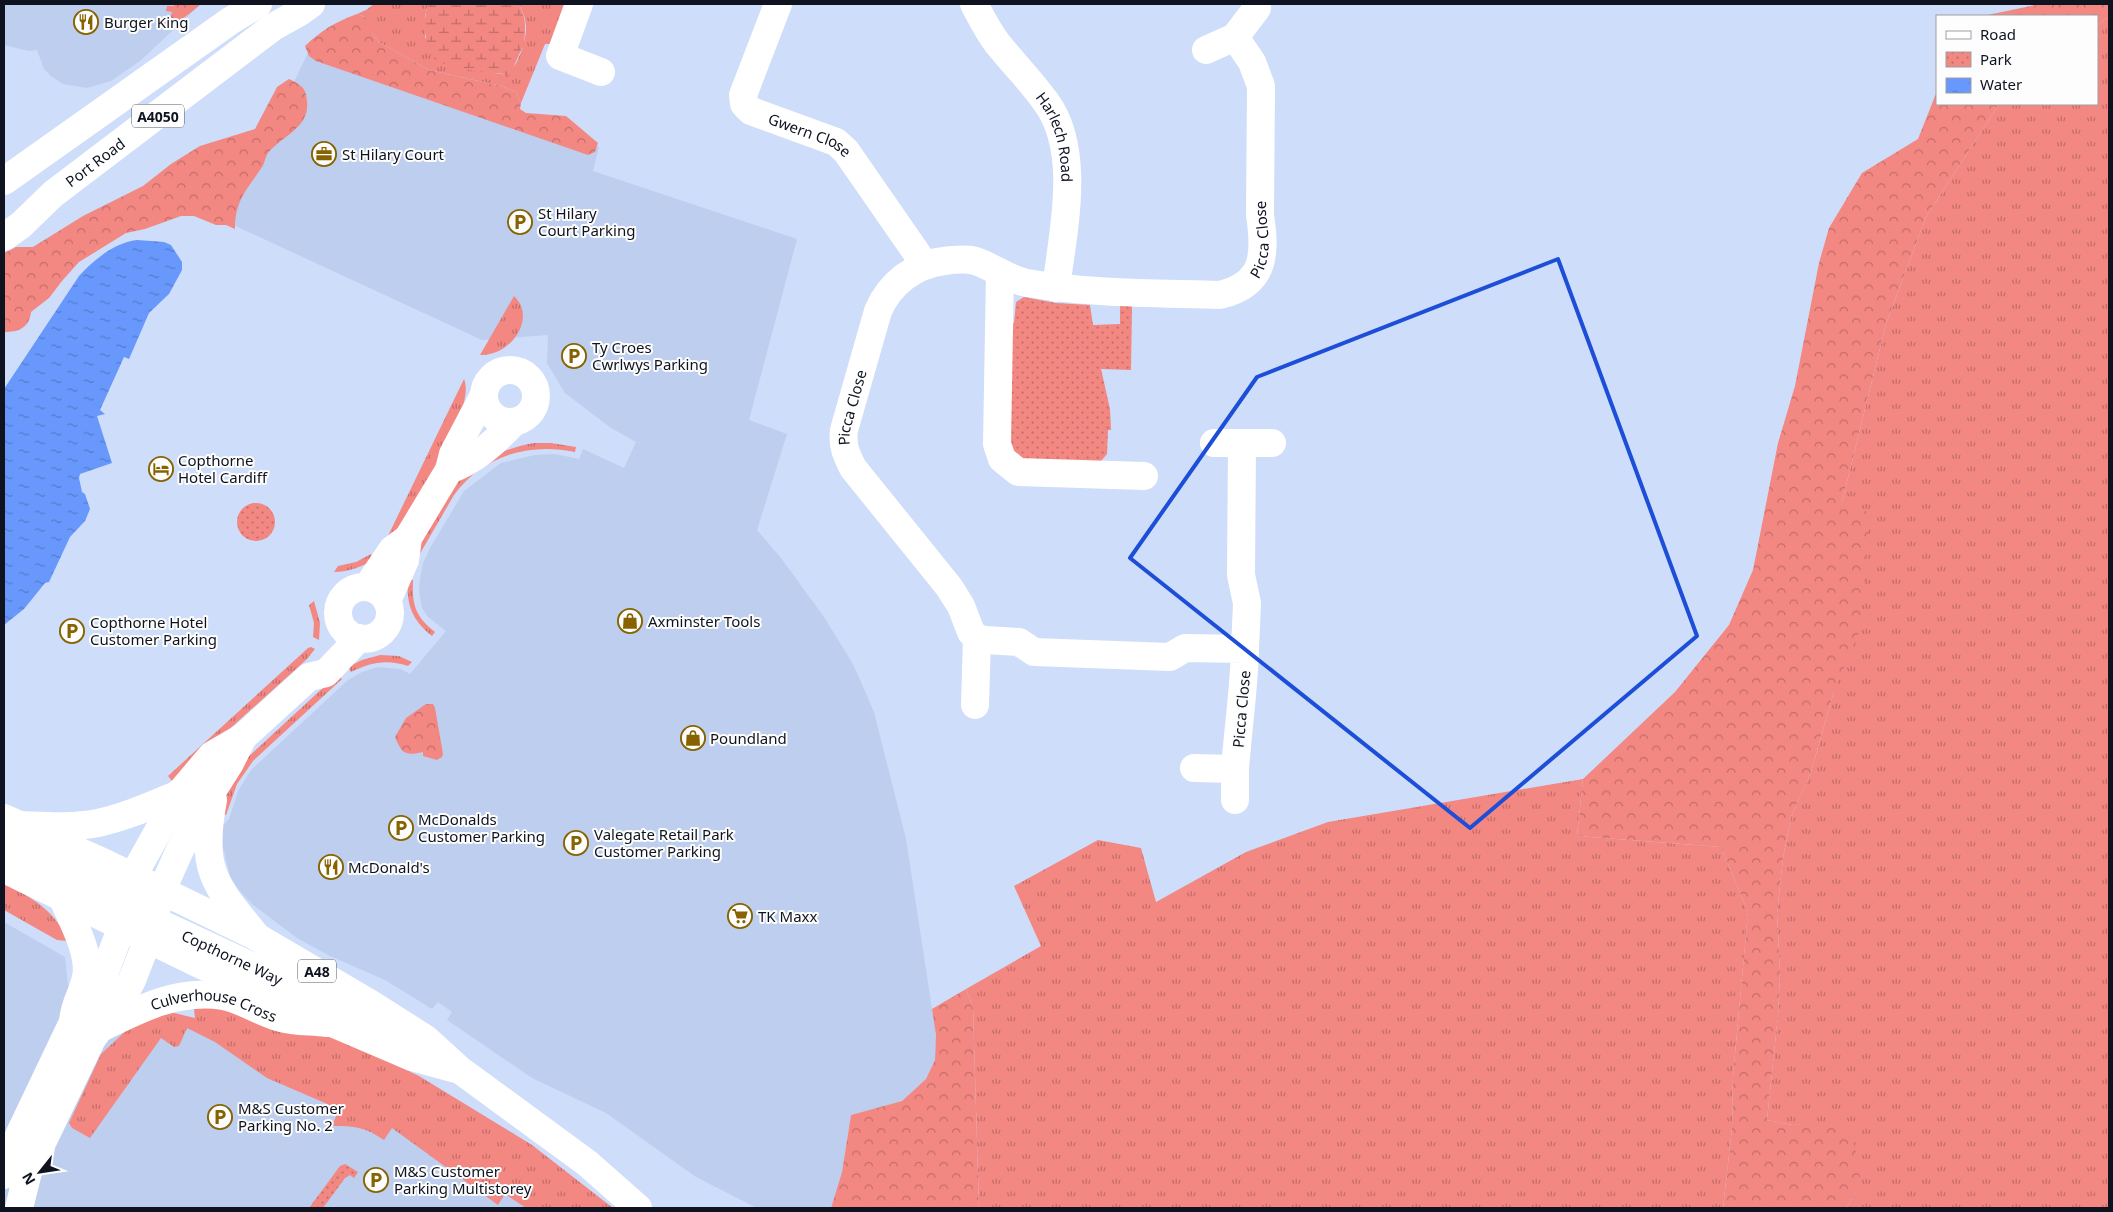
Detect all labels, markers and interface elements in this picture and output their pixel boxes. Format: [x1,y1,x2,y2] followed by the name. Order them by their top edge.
[73,9,99,35] restaurant icon: Burger King
[104,12,189,32] place label: Burger King
[1936,15,2098,105] legend
[1980,24,2016,44] text: Road
[1980,49,2012,69] text: Park
[1980,74,2022,94] text: Water
[1032,88,1077,182] street label: Harlech Road
[132,104,184,128] road number: A4050
[766,108,856,161] street label: Gwern Close
[61,133,129,191] street label: Port Road
[311,141,337,167] office icon: St Hilary Court
[342,144,445,164] place label: St Hilary Court
[1245,201,1273,282] street label: Picca Close
[538,203,635,240] place label: St Hilary Court Parking
[507,209,533,235] parking icon: St Hilary Court Parking
[592,337,708,374] place label: Ty Croes Cwrlwys Parking
[561,343,587,369] parking icon: Ty Croes Cwrlwys Parking
[833,367,871,446] street label: Picca Close
[178,450,268,487] place label: Copthorne Hotel Cardiff
[148,456,174,482] hotel icon: Copthorne Hotel Cardiff
[617,608,643,634] shop icon: Axminster Tools
[648,611,760,631] place label: Axminster Tools
[90,612,217,649] place label: Copthorne Hotel Customer Parking
[59,618,85,644] parking icon: Copthorne Hotel Customer Parking
[1228,669,1254,749] street label: Picca Close
[680,725,706,751] shop icon: Poundland
[710,728,787,748] place label: Poundland
[418,809,545,846] place label: McDonalds Customer Parking
[388,815,414,841] parking icon: McDonalds Customer Parking
[594,824,734,861] place label: Valegate Retail Park Customer Parking
[563,830,589,856] parking icon: Valegate Retail Park Customer Parking
[318,854,344,880] restaurant icon: McDonald's
[348,857,430,877] place label: McDonald's
[727,903,753,929] supermarket icon: TK Maxx
[758,906,817,926] place label: TK Maxx
[179,925,286,989] street label: Copthorne Way
[298,959,336,982] road number: A48
[147,984,280,1026] street label: Culverhouse Cross
[238,1098,344,1135] place label: M&S Customer Parking No. 2
[207,1104,233,1130] parking icon: M&S Customer Parking No. 2
[15,1147,65,1197] north arrow
[394,1161,532,1198] place label: M&S Customer Parking Multistorey
[363,1167,389,1193] parking icon: M&S Customer Parking Multistorey
[17,1169,39,1188] text: N

